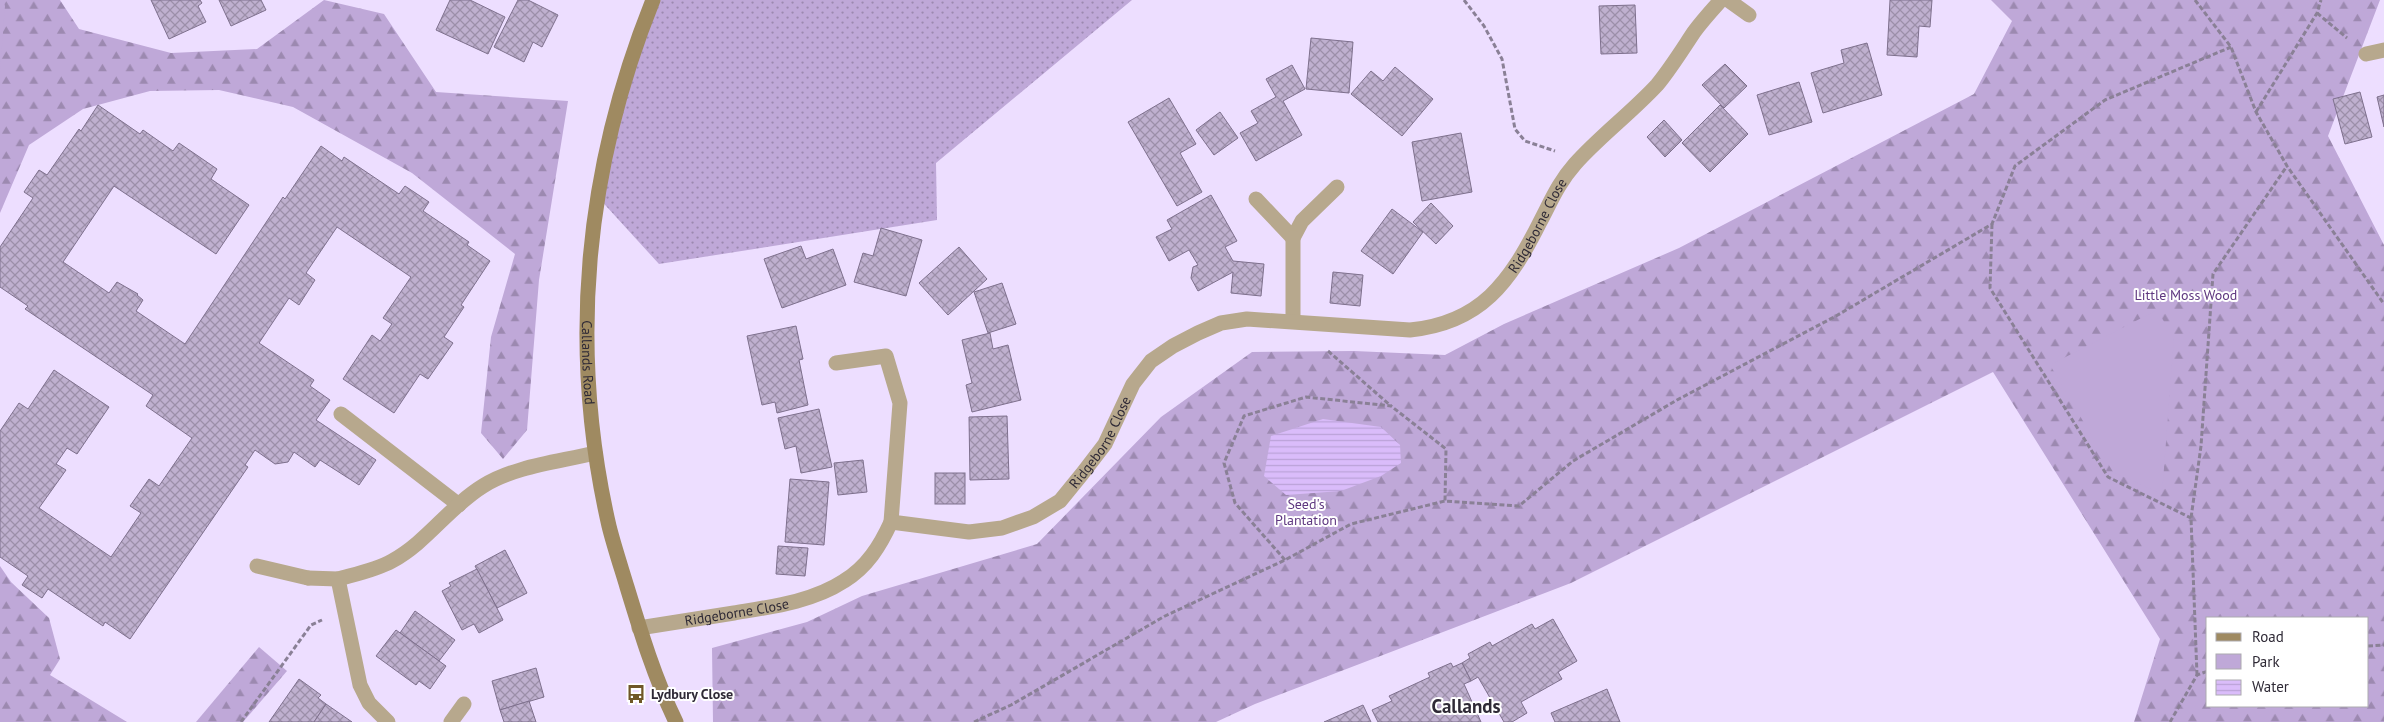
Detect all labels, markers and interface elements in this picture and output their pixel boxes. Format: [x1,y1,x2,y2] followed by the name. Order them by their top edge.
[1504,175,1571,277] street label: Ridgeborne Close
[2135,286,2237,304] park label: Little Moss Wood
[578,320,599,405] street label: Callands Road
[1065,393,1135,492] street label: Ridgeborne Close
[1275,495,1337,529] park label: Seed's Plantation
[683,594,791,630] street label: Ridgeborne Close
[2206,617,2369,707] legend
[2252,627,2284,646] text: Road
[2252,652,2280,671] text: Park
[2252,677,2289,696] text: Water
[625,683,647,705] bus stop icon: Lydbury Close
[651,685,733,703] place label: Lydbury Close
[1431,694,1501,718] district label: Callands

